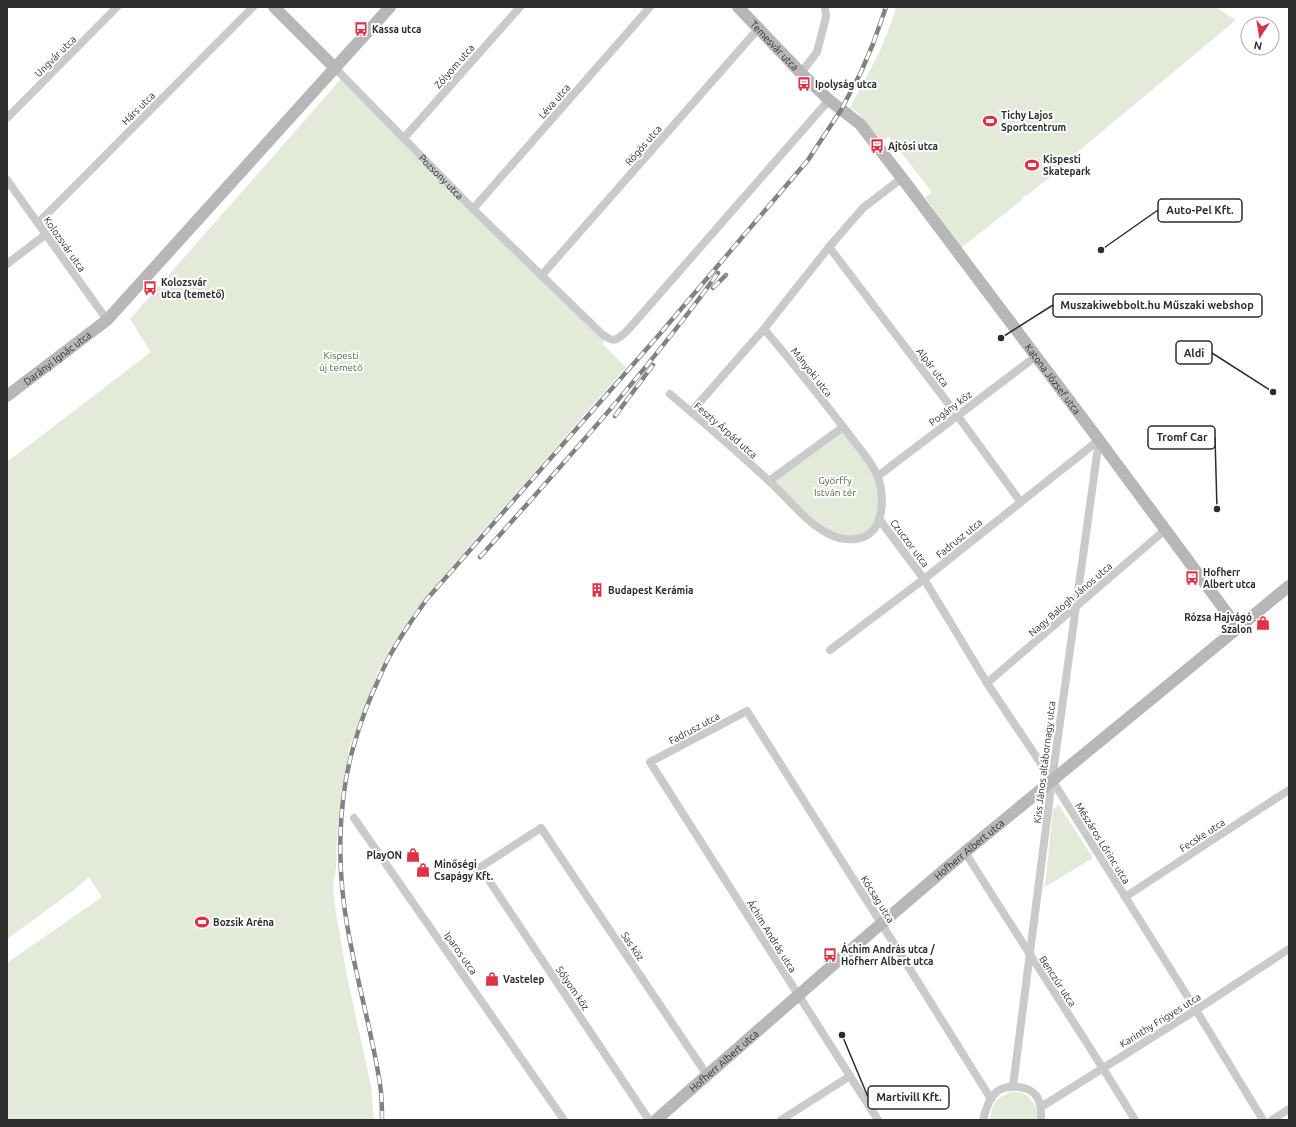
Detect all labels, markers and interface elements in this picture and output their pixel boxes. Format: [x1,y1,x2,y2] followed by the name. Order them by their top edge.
[1240,16,1280,56] north arrow
[748,19,801,73] street label: Temesvár utca
[353,21,369,37] bus stop icon: Kassa utca
[372,24,421,35] place label: Kassa utca
[32,33,78,79] street label: Ungvár utca
[1253,39,1263,53] text: N
[432,42,477,91] street label: Zólyom utca
[796,76,812,92] bus stop icon: Ipolyság utca
[815,79,877,90] place label: Ipolyság utca
[536,82,572,121] street label: Léva utca
[120,90,157,127] street label: Hárs utca
[1001,110,1066,133] place label: Tichy Lajos Sportcentrum
[982,113,998,129] sports icon: Tichy Lajos Sportcentrum
[623,123,664,168] street label: Rögös utca
[869,138,885,154] bus stop icon: Ajtósi utca
[888,141,938,152] place label: Ajtósi utca
[417,152,465,202] street label: Pozsony utca
[1043,154,1091,177] place label: Kispesti Skatepark
[1024,157,1040,173] sports icon: Kispesti Skatepark
[1158,199,1242,222] callout: Auto-Pel Kft.
[1166,204,1234,216] text: Auto-Pel Kft.
[42,215,88,274] street label: Kolozsvár utca
[161,277,225,301] place label: Kolozsvár utca (temető)
[142,280,158,296] bus stop icon: Kolozsvár utca (temető)
[1053,294,1262,317] callout: Muszakiwebbolt.hu Műszaki webshop
[1060,299,1254,311] text: Muszakiwebbolt.hu Műszaki webshop
[22,329,93,387] street label: Darányi Ignác utca
[1176,341,1212,364] callout: Aldi
[1023,342,1082,416] street label: Katona József utca
[789,346,834,399] street label: Mányoki utca
[914,346,951,389] street label: Alpár utca
[1184,347,1204,359] text: Aldi
[319,350,363,373] park label: Kispesti új temető
[927,389,974,428] street label: Pogány köz
[692,399,760,461] street label: Feszty Árpád utca
[1148,426,1215,449] callout: Tromf Car
[1156,431,1208,443] text: Tromf Car
[814,475,856,498] park label: Györffy István tér
[934,516,985,560] street label: Fadrusz utca
[888,517,931,569] street label: Czuczor utca
[1027,560,1114,638] street label: Nagy Balogh János utca
[1203,567,1256,590] place label: Hofherr Albert utca
[1184,570,1200,586] bus stop icon: Hofherr Albert utca
[589,582,605,598] building icon: Budapest Kerámia
[608,585,693,596] place label: Budapest Kerámia
[1184,612,1252,635] place label: Rózsa Hajvágó Szalon
[1255,615,1271,631] shop icon: Rózsa Hajvágó Szalon
[1032,700,1057,824] street label: Kiss János altábornagy utca
[667,710,722,746] street label: Fadrusz utca
[1073,801,1132,886] street label: Mészáros Lőrinc utca
[932,817,1007,882] street label: Hofherr Albert utca
[1178,817,1227,854] street label: Fecske utca
[405,847,421,863] shop icon: PlayON
[367,850,402,861] place label: PlayON
[434,859,494,882] place label: Minőségi Csapágy Kft.
[415,862,431,878] shop icon: Minőségi Csapágy Kft.
[859,874,896,925] street label: Kócsag utca
[745,898,799,974] street label: Áchim András utca
[194,914,210,930] sports icon: Bozsik Aréna
[213,917,274,928] place label: Bozsik Aréna
[442,930,479,977] street label: Iparos utca
[619,930,646,963] street label: Sas köz
[841,942,935,967] place label: Áchim András utca / Hofherr Albert utca
[822,947,838,963] bus stop icon: Áchim András utca / Hofherr Albert utca
[1037,954,1078,1009] street label: Benczúr utca
[554,964,591,1013] street label: Sólyom köz
[484,971,500,987] shop icon: Vastelep
[503,974,545,985] place label: Vastelep
[1118,991,1203,1050] street label: Karinthy Frigyes utca
[687,1028,761,1094] street label: Hofherr Albert utca
[868,1086,949,1109] callout: Martivill Kft.
[876,1091,942,1103] text: Martivill Kft.

